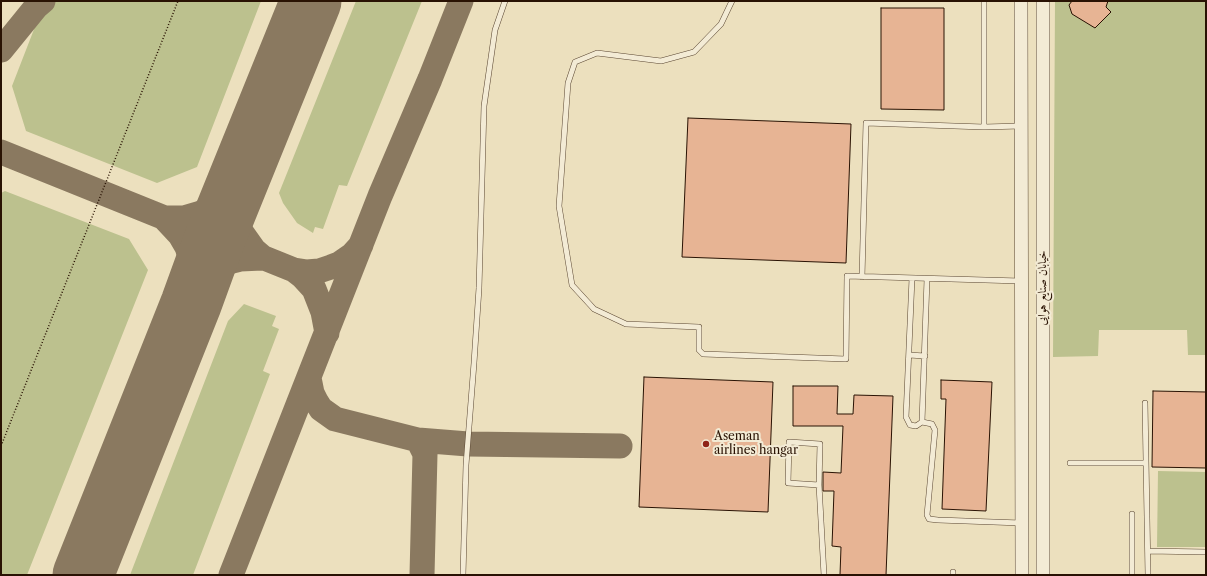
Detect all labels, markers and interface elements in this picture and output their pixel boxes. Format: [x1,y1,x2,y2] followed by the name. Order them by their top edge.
[1036,250,1050,326] street label: خیابان صنایع هوایی
[714,430,798,458] place label: Aseman airlines hangar
[701,439,711,449] marker: Aseman airlines hangar

